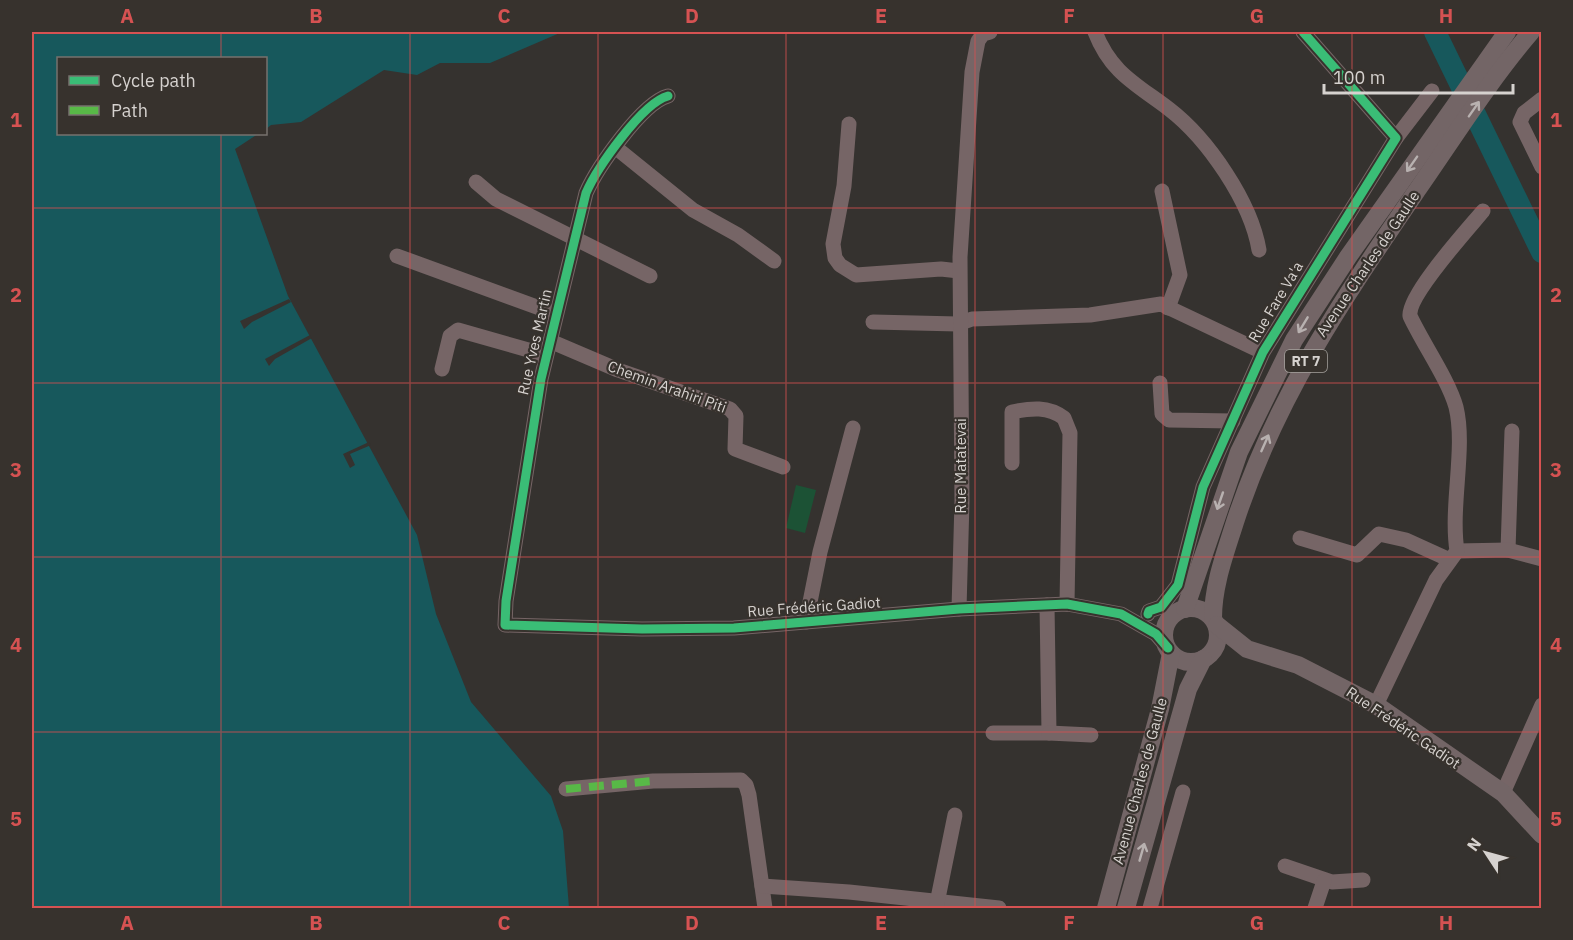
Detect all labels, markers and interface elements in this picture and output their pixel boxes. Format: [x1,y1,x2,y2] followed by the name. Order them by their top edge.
[120,2,134,29] text: A
[309,2,323,29] text: B
[497,2,511,29] text: C
[685,2,699,29] text: D
[875,2,887,29] text: E
[1063,2,1075,29] text: F
[1250,2,1264,29] text: G
[1439,2,1453,29] text: H
[57,57,267,135] legend
[1324,57,1513,95] scale bar
[1333,66,1385,89] text: 100 m
[111,69,196,92] text: Cycle path
[111,99,148,122] text: Path
[1468,101,1480,117] one-way arrow
[10,106,22,133] text: 1
[1550,106,1562,133] text: 1
[1406,155,1418,172] one-way arrow
[1312,187,1424,340] street label: Avenue Charles de Gaulle
[1244,258,1307,346] street label: Rue Fare Va'a
[10,281,22,308] text: 2
[1550,281,1562,308] text: 2
[513,287,556,397] street label: Rue Yves Martin
[1297,316,1309,333] one-way arrow
[1285,350,1327,372] road number: RT 7
[605,356,729,417] street label: Chemin Arahiri Piti
[951,418,970,514] street label: Rue Matatevai
[1260,434,1272,452] one-way arrow
[10,456,22,483] text: 3
[1550,456,1562,483] text: 3
[1214,491,1225,510] one-way arrow
[747,592,881,621] street label: Rue Frédéric Gadiot
[10,631,22,658] text: 4
[1550,631,1562,658] text: 4
[1343,682,1464,773] street label: Rue Frédéric Gadiot
[1108,695,1171,866] street label: Avenue Charles de Gaulle
[10,805,22,832] text: 5
[1550,805,1562,832] text: 5
[1456,823,1516,883] north arrow
[1462,834,1485,855] text: N
[1137,843,1148,862] one-way arrow
[120,909,134,936] text: A
[309,909,323,936] text: B
[497,909,511,936] text: C
[685,909,699,936] text: D
[875,909,887,936] text: E
[1063,909,1075,936] text: F
[1250,909,1264,936] text: G
[1439,909,1453,936] text: H

